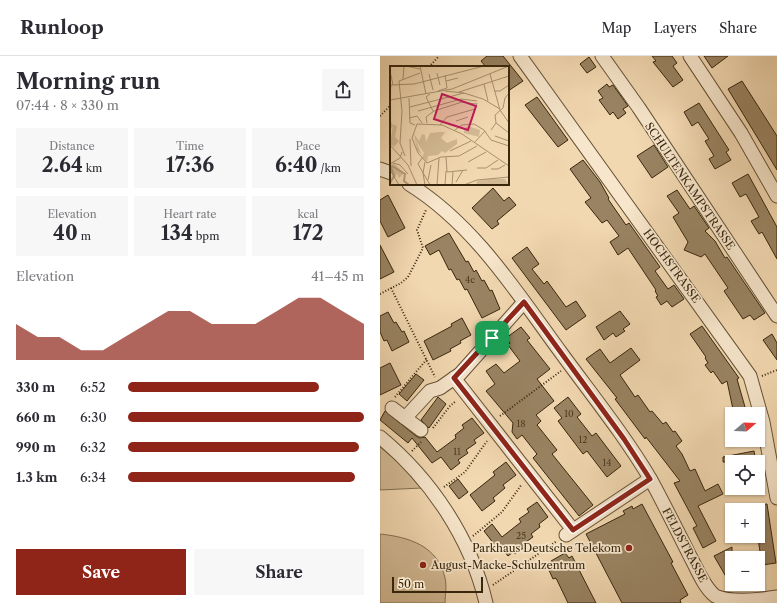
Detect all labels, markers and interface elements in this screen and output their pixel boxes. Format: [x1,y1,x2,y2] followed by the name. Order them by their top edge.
[20,16,104,39] text: Runloop
[601,19,631,37] text: Map
[653,19,697,37] text: Layers
[719,19,757,37] text: Share
[390,66,509,185] inset map
[16,68,160,95] text: Morning run
[322,69,364,111] button: share
[16,97,119,113] text: 07:44 · 8 × 330 m
[642,120,738,253] street label: SCHULTENKAMPSTRASSE
[49,139,95,153] text: Distance
[176,139,204,153] text: Time
[296,139,320,153] text: Pace
[42,153,83,177] text: 2.64
[166,153,214,177] text: 17:36
[275,153,317,177] text: 6:40
[83,161,102,175] text: km
[317,161,341,175] text: /km
[47,207,97,221] text: Elevation
[163,207,217,221] text: Heart rate
[298,207,318,221] text: kcal
[53,221,78,245] text: 40
[161,221,193,245] text: 134
[292,221,324,245] text: 172
[640,226,704,306] street label: HOCHSTRASSE
[78,229,91,243] text: m
[193,229,219,243] text: bpm
[16,268,74,284] text: Elevation
[311,268,364,284] text: 41–45 m
[465,274,475,285] house number: 4c
[475,321,509,355] pin
[481,327,503,349] icon: arrive
[16,379,55,395] text: 330 m
[80,379,106,395] text: 6:52
[725,407,765,447] north arrow
[725,407,765,591] map controls
[564,408,574,419] house number: 10
[16,409,56,425] text: 660 m
[80,409,107,425] text: 6:30
[516,418,526,429] house number: 18
[579,434,587,445] house number: 12
[16,439,56,455] text: 990 m
[80,439,106,455] text: 6:32
[453,446,461,457] house number: 11
[725,455,765,495] button: locate
[603,457,612,468] house number: 14
[16,469,58,485] text: 1.3 km
[80,469,106,485] text: 6:34
[725,503,765,543] button: +
[659,505,711,585] street label: FELDSTRASSE
[516,530,526,541] house number: 25
[472,541,622,555] place label: Parkhaus Deutsche Telekom
[624,543,634,553] marker: Parkhaus Deutsche Telekom
[16,549,186,595] button: Save
[194,549,364,595] button: Share
[725,551,765,591] button: −
[430,558,586,572] place label: August-Macke-Schulzentrum
[418,560,428,570] marker: August-Macke-Schulzentrum
[392,575,483,594] scale bar
[398,577,424,591] text: 50 m

